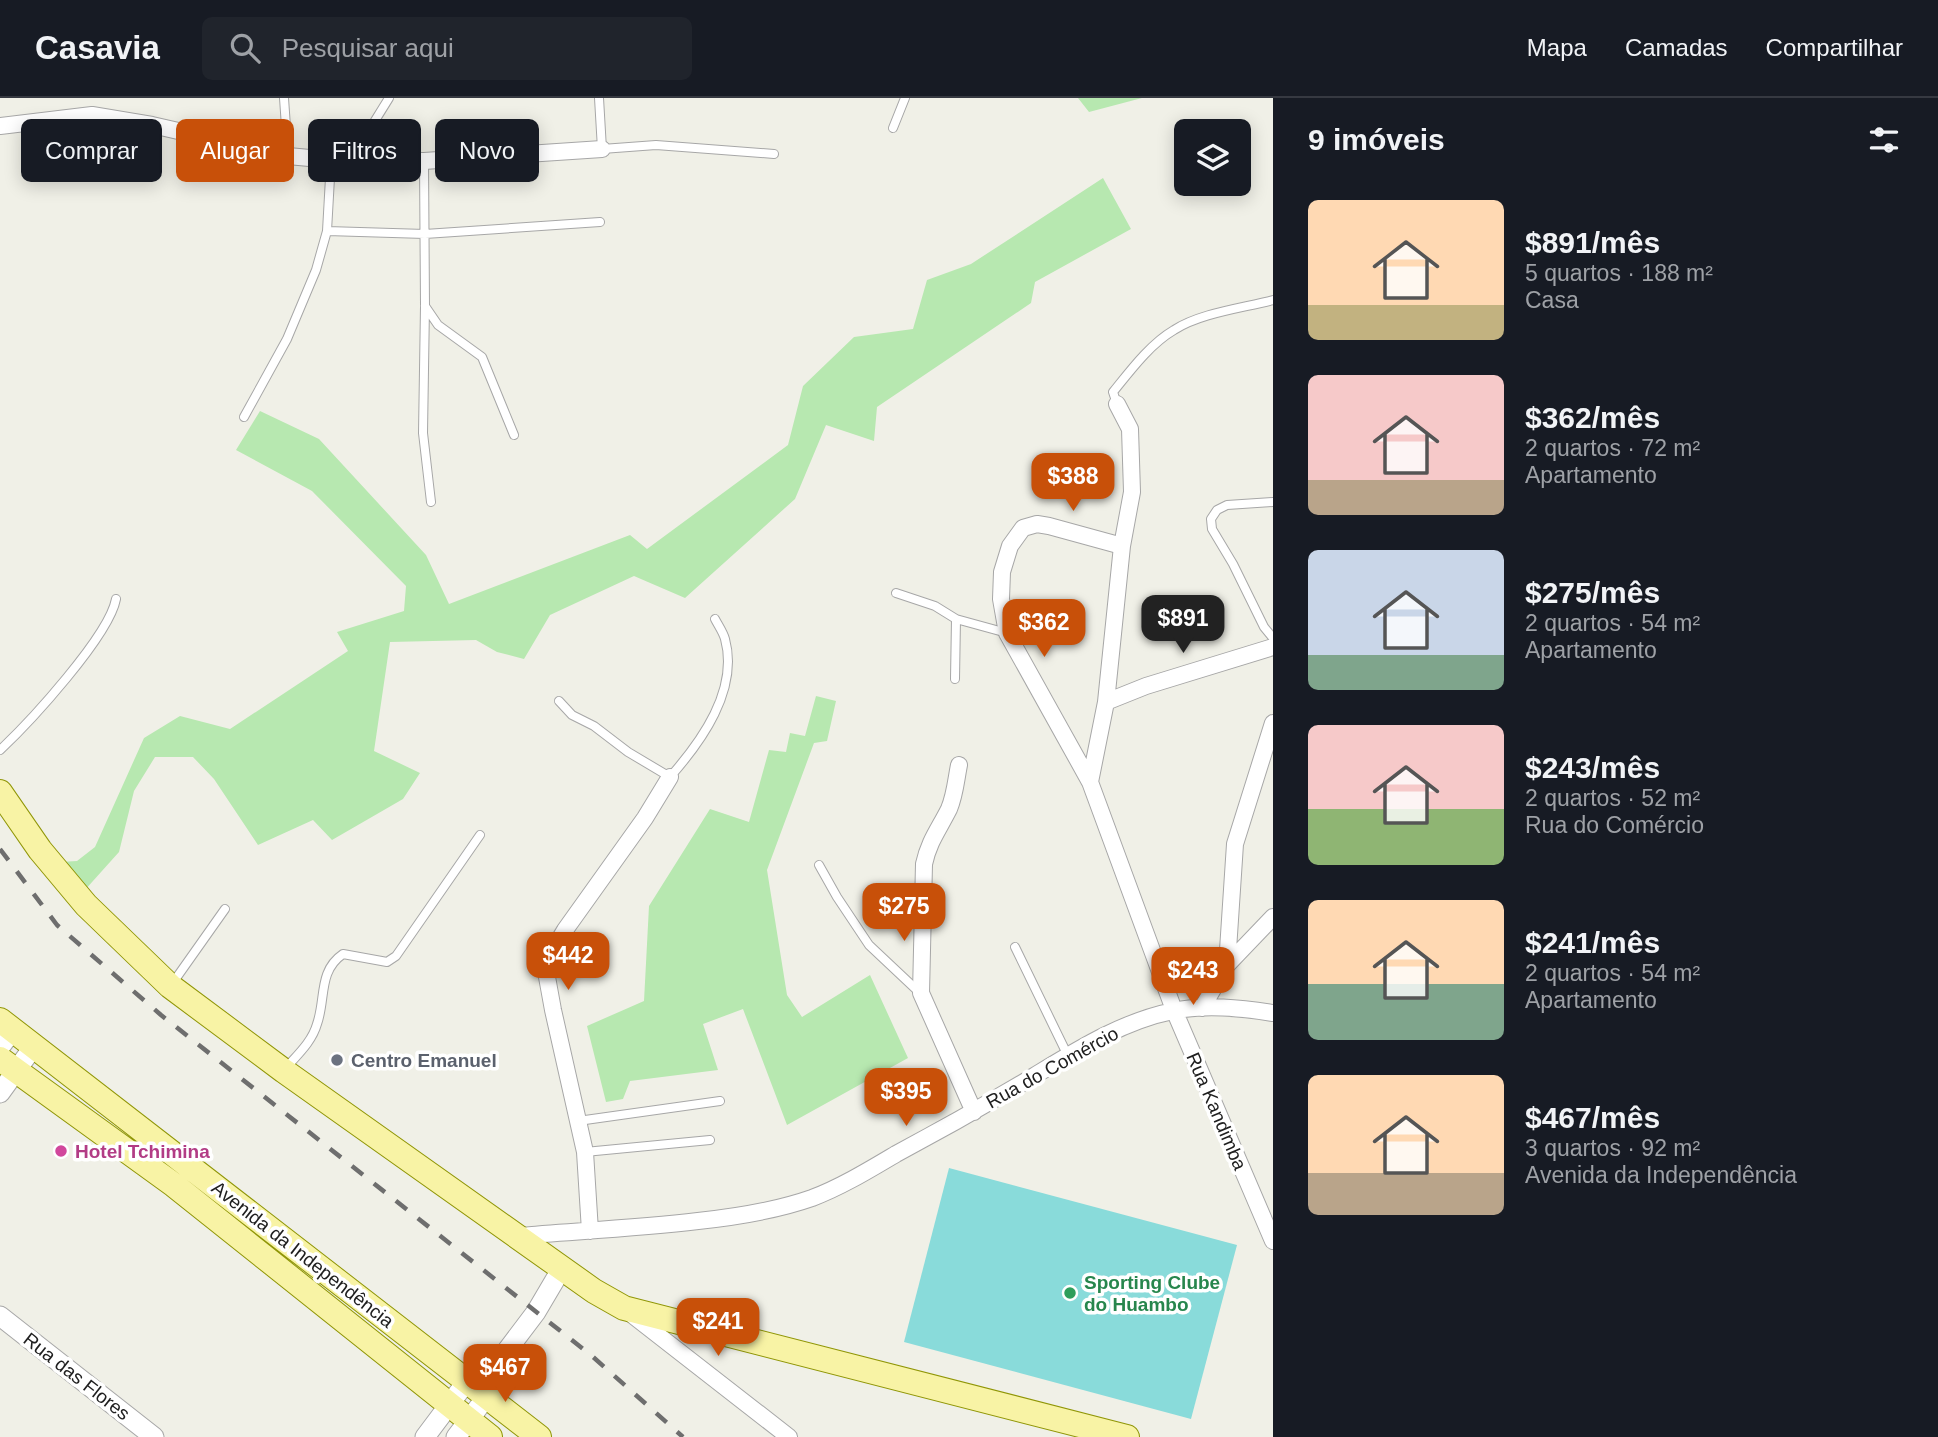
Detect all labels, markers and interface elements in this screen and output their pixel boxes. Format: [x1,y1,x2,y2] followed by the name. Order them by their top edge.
[202,17,692,80] search box
[35,29,160,66] text: Casavia
[226,29,264,67] icon: search
[282,33,454,63] text: Pesquisar aqui
[1527,34,1587,61] text: Mapa
[1625,34,1728,61] text: Camadas
[1766,34,1903,61] text: Compartilhar
[21,119,162,182] chip: Comprar
[176,119,294,182] chip: Alugar
[308,119,421,182] chip: Filtros
[435,119,539,182] chip: Novo
[1174,119,1251,196] map controls
[1174,119,1251,196] button: layers
[1865,121,1903,159] icon: filters
[1308,123,1445,156] text: 9 imóveis
[1525,226,1660,259] text: $891/mês
[1364,228,1448,312] icon: home
[1525,260,1713,286] text: 5 quartos · 188 m²
[1525,287,1579,313] text: Casa
[1525,401,1660,434] text: $362/mês
[1364,403,1448,487] icon: home
[1525,435,1700,461] text: 2 quartos · 72 m²
[1032,454,1114,513] pin: $388
[1525,462,1657,488] text: Apartamento
[1047,463,1099,489] text: $388
[1525,576,1660,609] text: $275/mês
[1364,578,1448,662] icon: home
[1142,596,1224,655] pin: $891
[1003,600,1085,659] pin: $362
[1157,605,1209,631] text: $891
[1018,609,1070,635] text: $362
[1525,610,1700,636] text: 2 quartos · 54 m²
[1525,637,1657,663] text: Apartamento
[1525,751,1660,784] text: $243/mês
[1364,753,1448,837] icon: home
[1525,785,1700,811] text: 2 quartos · 52 m²
[1525,812,1704,838] text: Rua do Comércio
[863,884,945,943] pin: $275
[878,893,930,919] text: $275
[1525,926,1660,959] text: $241/mês
[1364,928,1448,1012] icon: home
[527,932,609,992] pin: $442
[542,942,594,968] text: $442
[1152,948,1234,1007] pin: $243
[1167,957,1219,983] text: $243
[1525,960,1700,986] text: 2 quartos · 54 m²
[1525,987,1657,1013] text: Apartamento
[982,1022,1122,1112] street label: Rua do Comércio
[1182,1049,1251,1174] street label: Rua Kandimba
[351,1050,497,1071] place label: Centro Emanuel
[329,1052,345,1068] marker: Centro Emanuel
[865,1068,947,1128] pin: $395
[880,1078,932,1104] text: $395
[1525,1101,1660,1134] text: $467/mês
[1364,1103,1448,1187] icon: home
[1525,1135,1700,1161] text: 3 quartos · 92 m²
[75,1141,210,1162] place label: Hotel Tchimina
[53,1143,69,1159] marker: Hotel Tchimina
[1525,1162,1797,1188] text: Avenida da Independência
[208,1177,398,1332] street label: Avenida da Independência
[1084,1272,1220,1315] place label: Sporting Clube do Huambo
[1062,1285,1078,1301] marker: Sporting Clube do Huambo
[677,1298,759,1358] pin: $241
[692,1308,744,1334] text: $241
[19,1328,134,1424] street label: Rua das Flores
[464,1344,546,1404] pin: $467
[479,1354,531,1380] text: $467

